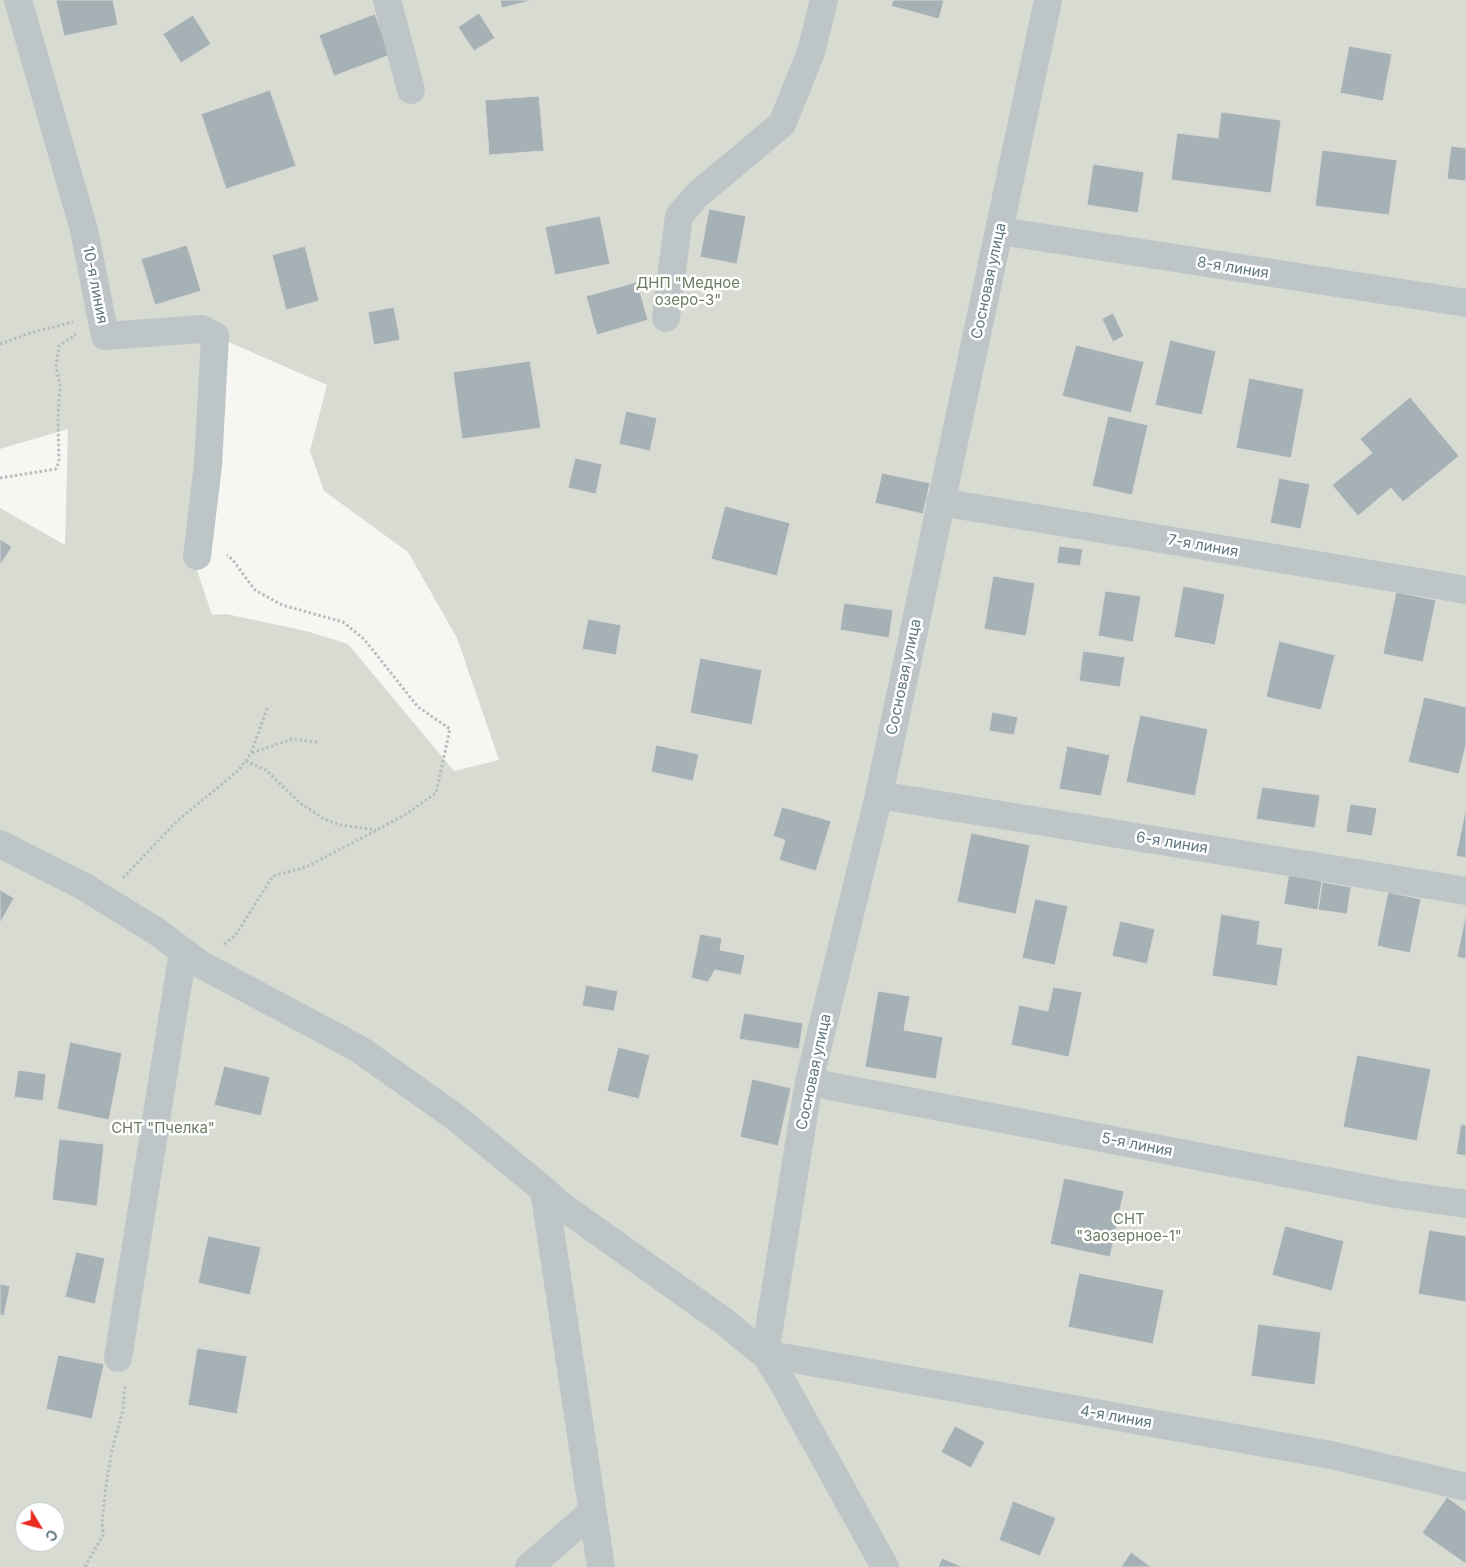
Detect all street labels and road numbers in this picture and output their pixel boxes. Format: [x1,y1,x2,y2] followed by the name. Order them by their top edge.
[968,221,1010,341] street label: Сосновая улица
[79,245,111,325] street label: 10-я линия
[1196,253,1270,283] street label: 8-я линия
[1166,531,1240,561] street label: 7-я линия
[883,617,925,737] street label: Сосновая улица
[1135,828,1209,858] street label: 6-я линия
[793,1012,835,1132] street label: Сосновая улица
[1100,1129,1174,1161] street label: 5-я линия
[1079,1402,1153,1432] street label: 4-я линия

